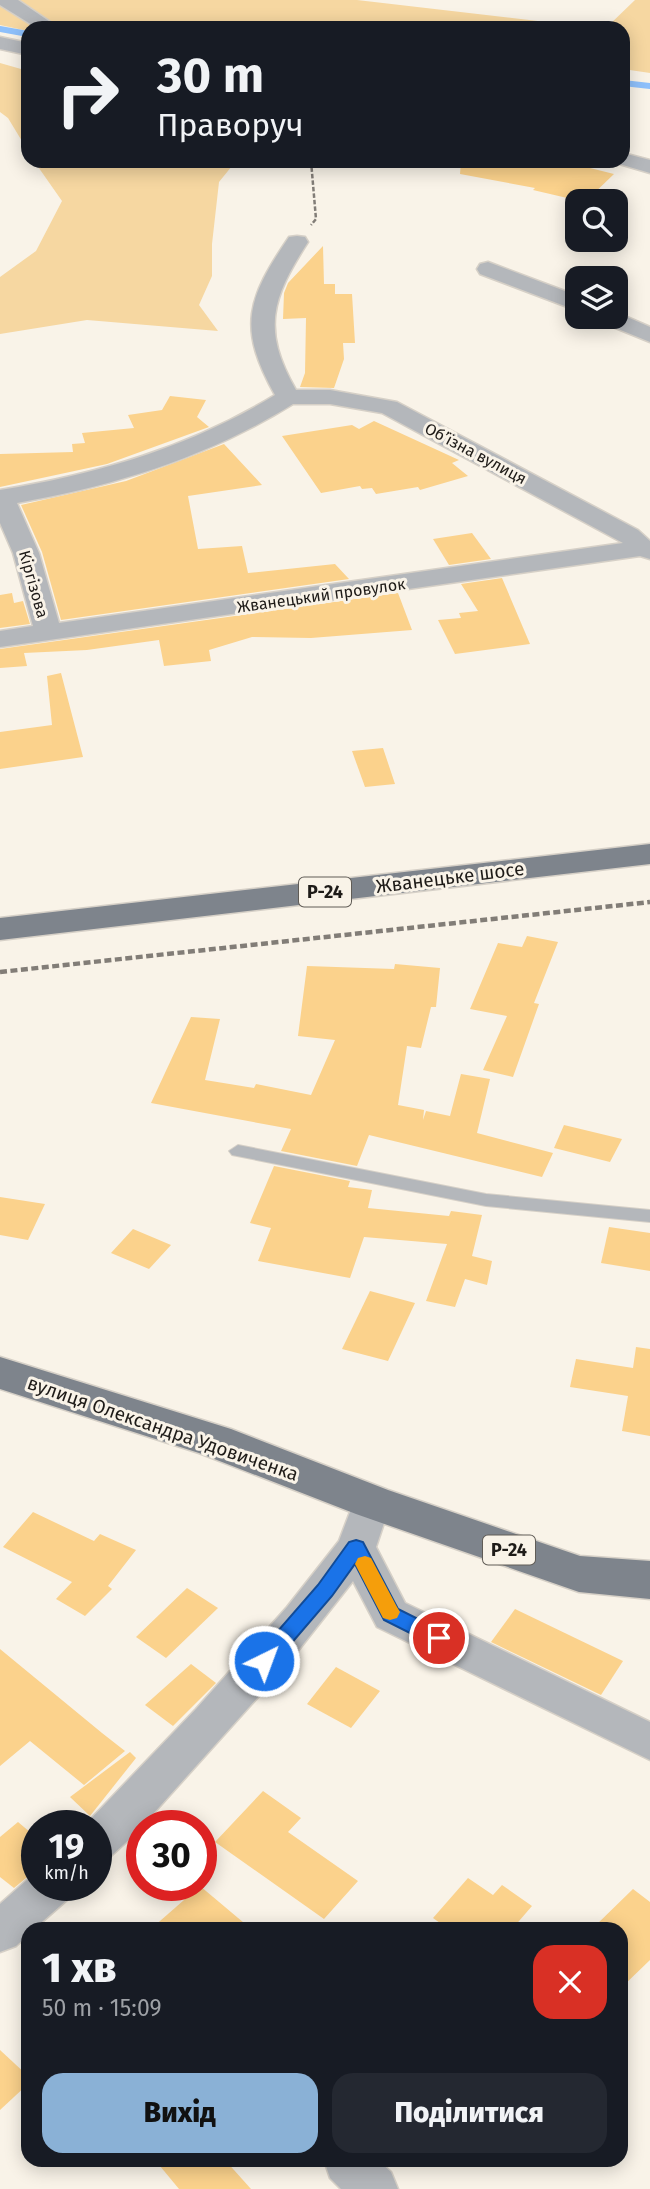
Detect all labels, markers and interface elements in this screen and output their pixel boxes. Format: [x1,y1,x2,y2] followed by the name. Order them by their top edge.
[157,46,264,105] text: 30 m
[42,49,133,140] icon: right
[157,106,304,144] text: Праворуч
[565,189,628,329] map controls
[565,189,628,252] button: search
[565,266,628,329] button: layers
[422,419,530,488] street label: Обʼїзна вулиця
[15,548,52,620] street label: Кіргізова
[236,574,407,617] street label: Жванецький провулок
[375,857,526,898] street label: Жванецьке шосе
[299,878,351,906] road number: Р-24
[24,1371,301,1486] street label: вулиця Олександра Удовиченка
[483,1535,535,1564] road number: Р-24
[409,1608,469,1668] pin
[420,1619,458,1657] icon: arrive
[227,1624,301,1698] position arrow
[126,1810,217,1901] speed limit sign: 30
[49,1825,84,1867] text: 19
[44,1862,89,1884] text: km/h
[42,1943,117,1993] text: 1 хв
[533,1945,607,2019] button: close
[42,1994,162,2022] text: 50 m · 15:09
[42,2073,318,2153] button: Вихід
[332,2073,607,2153] button: Поділитися

